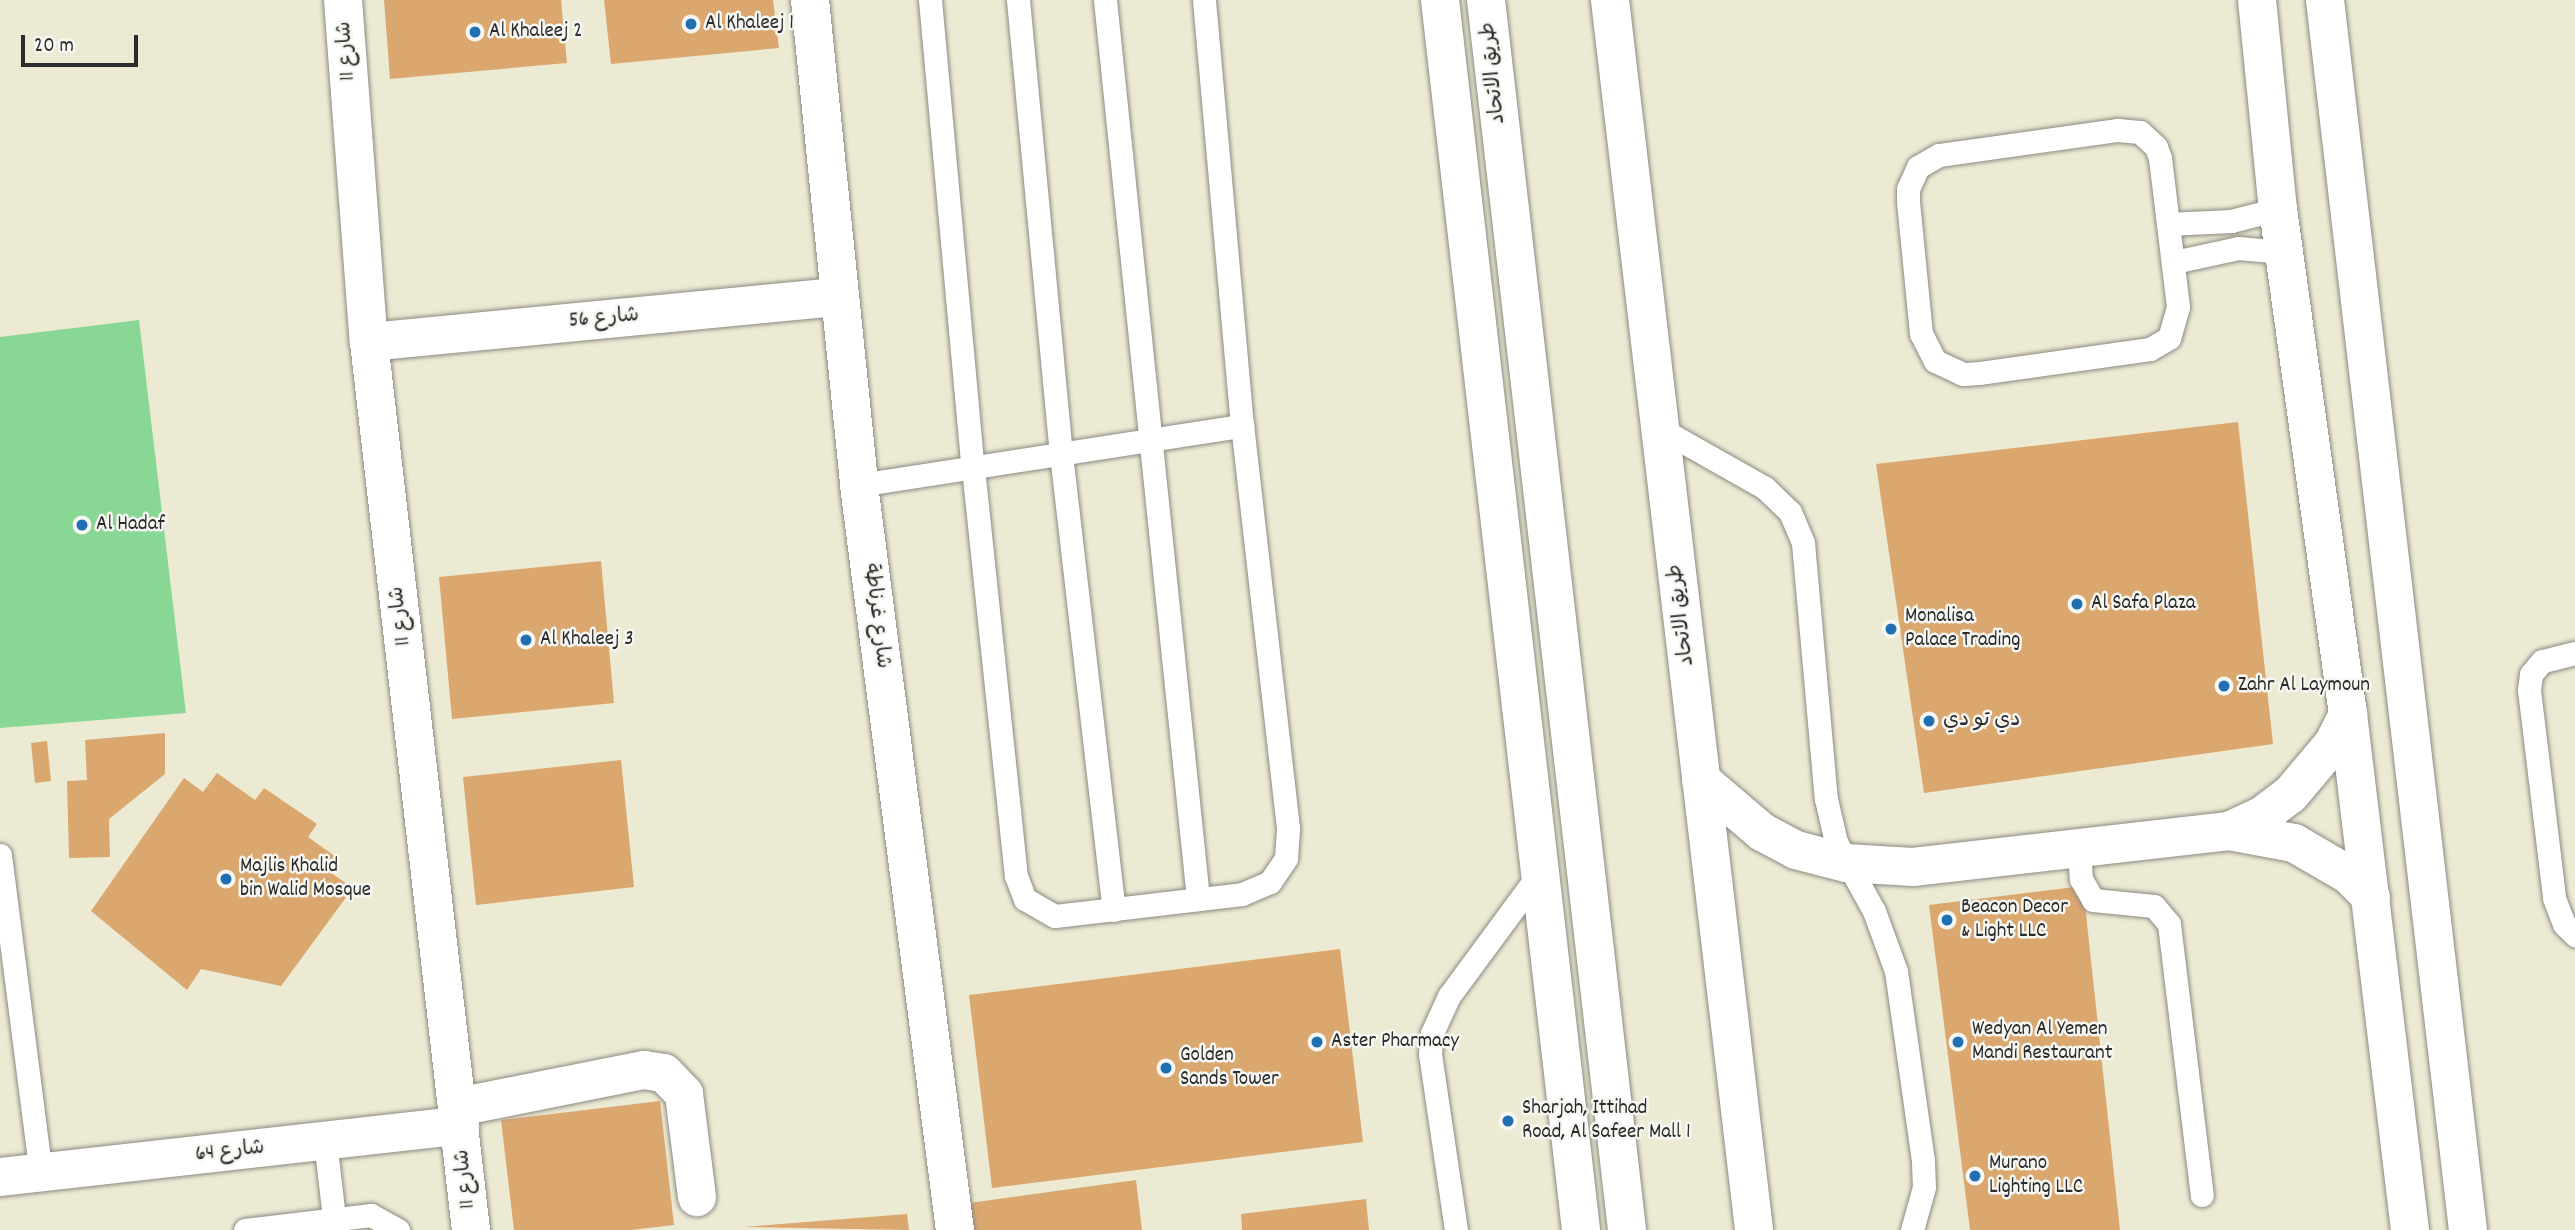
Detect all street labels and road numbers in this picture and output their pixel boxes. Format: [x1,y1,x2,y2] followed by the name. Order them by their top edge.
[332,20,362,82] street label: شارع 11
[1476,21,1512,125] street label: طريق الاتحاد
[568,303,640,335] street label: شارع 56
[857,562,895,670] street label: شارع غرناطة
[1663,563,1701,667] street label: طريق الاتحاد
[385,585,417,647] street label: شارع 11
[194,1136,266,1168] street label: شارع 64
[450,1148,482,1210] street label: شارع 11

